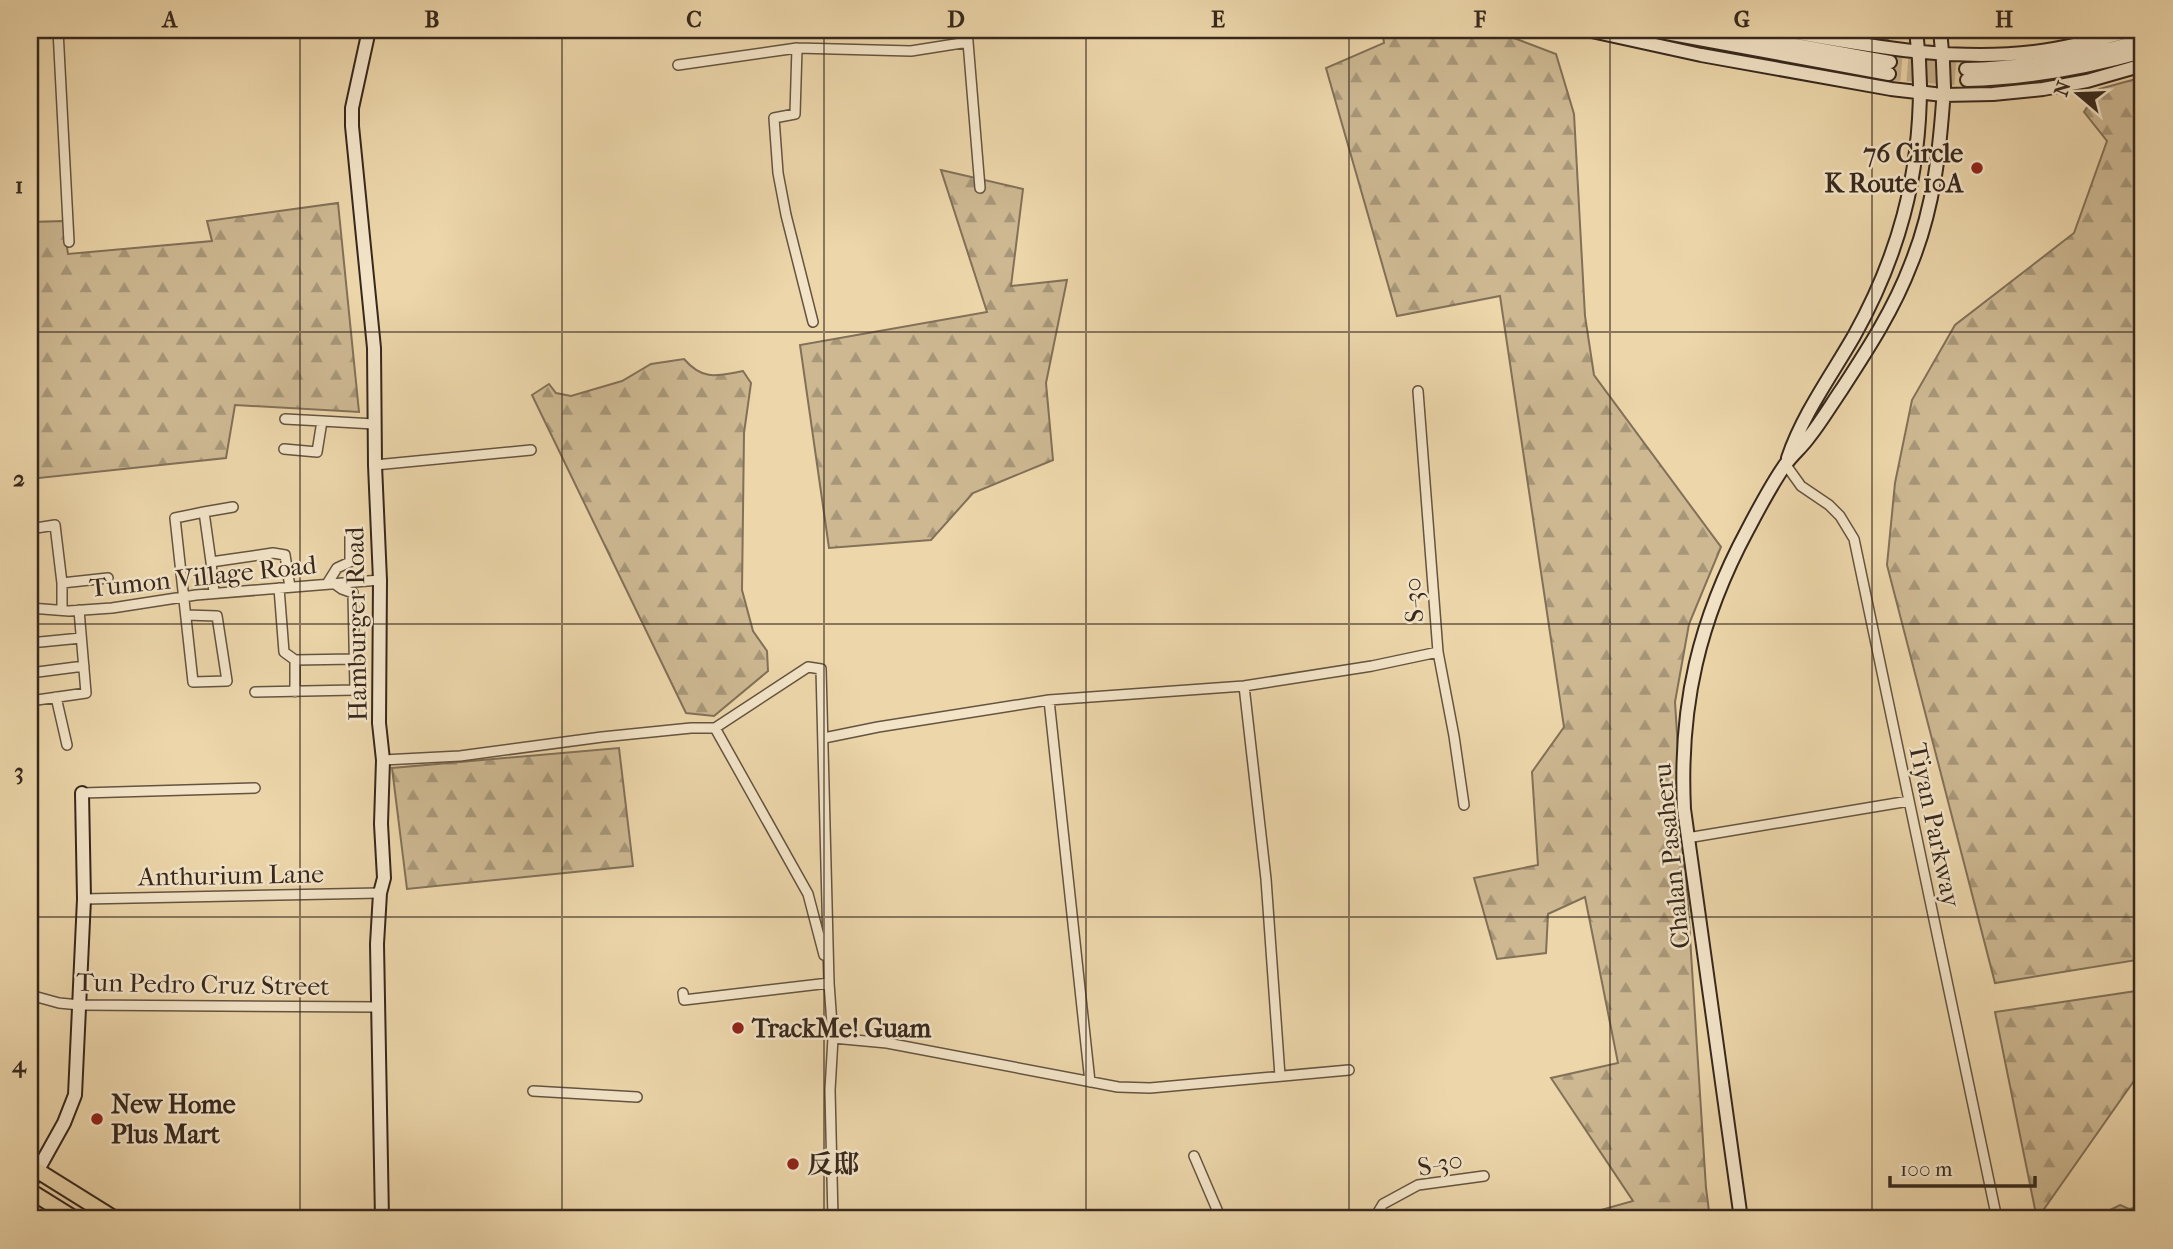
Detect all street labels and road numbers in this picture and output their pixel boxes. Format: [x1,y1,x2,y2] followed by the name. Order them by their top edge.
[339,526,374,721] street label: Hamburger Road
[88,549,319,604] street label: Tumon Village Road
[1396,576,1431,624] street label: S-30
[1902,740,1967,911] street label: Tiyan Parkway
[1646,761,1697,950] street label: Chalan Pasaheru
[137,858,324,893] street label: Anthurium Lane
[76,967,330,1002] street label: Tun Pedro Cruz Street
[1415,1144,1465,1183] street label: S-30

